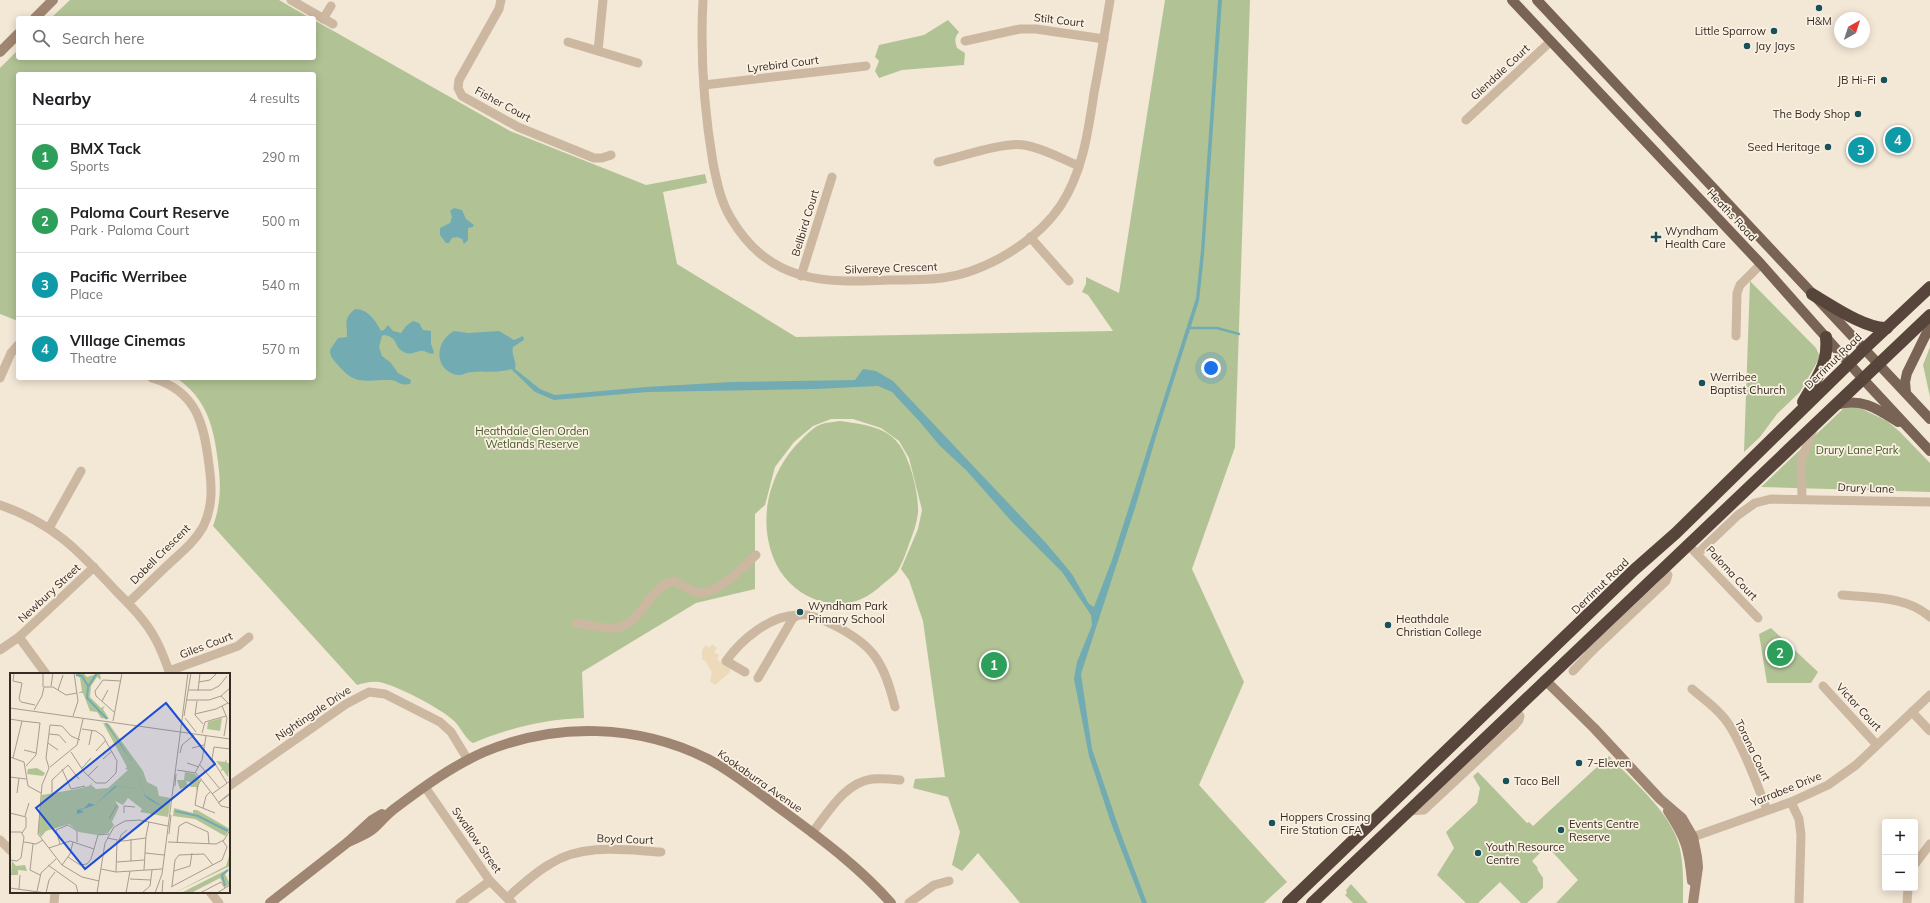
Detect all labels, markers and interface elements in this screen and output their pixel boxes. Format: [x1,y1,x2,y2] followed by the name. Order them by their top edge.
[1814,3,1824,13] marker: H&M
[1033,10,1085,30] street label: Stilt Court
[1834,12,1870,48] north arrow
[1806,14,1832,28] place label: H&M
[16,16,316,60] search box
[1695,24,1766,38] place label: Little Sparrow
[1769,26,1779,36] marker: Little Sparrow
[30,27,52,49] icon: search
[62,29,144,48] text: Search here
[1755,39,1795,53] place label: Jay Jays
[1468,41,1533,103] street label: Glendale Court
[1742,41,1752,51] marker: Jay Jays
[747,53,820,75] street label: Lyrebird Court
[1837,73,1876,87] place label: JB Hi-Fi
[1879,75,1889,85] marker: JB Hi-Fi
[473,83,534,125] street label: Fisher Court
[32,88,91,109] text: Nearby
[249,90,300,106] text: 4 results
[1773,107,1850,121] place label: The Body Shop
[1853,109,1863,119] marker: The Body Shop
[1885,125,1911,155] pin: 4
[1848,135,1874,165] pin: 3
[70,139,141,158] text: BMX Tack
[1748,140,1820,154] place label: Seed Heritage
[1823,142,1833,152] marker: Seed Heritage
[41,149,49,165] text: 1
[262,149,300,165] text: 290 m
[70,158,109,174] text: Sports
[1704,186,1760,244] street label: Heaths Road
[788,188,822,258] street label: Bellbird Court
[70,203,229,222] text: Paloma Court Reserve
[41,213,49,229] text: 2
[262,213,300,229] text: 500 m
[70,222,189,238] text: Park · Paloma Court
[1665,224,1726,251] place label: Wyndham Health Care
[1650,231,1662,243] marker: Wyndham Health Care
[844,259,938,277] street label: Silvereye Crescent
[70,267,187,286] text: Pacific Werribee
[41,277,49,293] text: 3
[262,277,300,293] text: 540 m
[70,286,103,302] text: Place
[1801,330,1865,392] street label: Derrimut Road
[70,331,186,350] text: VIllage Cinemas
[41,341,49,357] text: 4
[262,341,300,357] text: 570 m
[70,350,117,366] text: Theatre
[1201,358,1221,378] your location
[1710,370,1785,397] place label: Werribee Baptist Church
[1697,378,1707,388] marker: Werribee Baptist Church
[475,424,589,451] park label: Heathdale Glen Orden Wetlands Reserve
[1816,443,1899,457] park label: Drury Lane Park
[1837,480,1895,496] street label: Drury Lane
[127,521,193,587] street label: Dobell Crescent
[1703,543,1761,603] street label: Paloma Court
[1568,555,1632,617] street label: Derrimut Road
[15,560,83,625] street label: Newbury Street
[808,599,888,626] place label: Wyndham Park Primary School
[795,607,805,617] marker: Wyndham Park Primary School
[1396,612,1482,639] place label: Heathdale Christian College
[1383,620,1393,630] marker: Heathdale Christian College
[178,628,235,661] street label: Giles Court
[1767,638,1793,668] pin: 2
[981,650,1007,680] pin: 1
[10,673,230,893] inset map
[1833,680,1885,734] street label: Victor Court
[273,683,353,743] street label: Nightingale Drive
[1732,717,1774,783] street label: Torana Court
[715,747,805,816] street label: Kookaburra Avenue
[1587,756,1632,770] place label: 7-Eleven
[1574,758,1584,768] marker: 7-Eleven
[1748,768,1823,810] street label: Yarrabee Drive
[1514,774,1560,788] place label: Taco Bell
[1501,776,1511,786] marker: Taco Bell
[449,804,505,876] street label: Swallow Street
[1280,810,1371,837] place label: Hoppers Crossing Fire Station CFA
[1569,817,1639,844] place label: Events Centre Reserve
[1267,818,1277,828] marker: Hoppers Crossing Fire Station CFA
[1882,819,1918,891] map controls
[1882,819,1918,855] button: +
[1556,825,1566,835] marker: Events Centre Reserve
[596,831,654,847] street label: Boyd Court
[1485,840,1564,867] place label: Youth Resource Centre
[1473,848,1483,858] marker: Youth Resource Centre
[1882,855,1918,891] button: −

